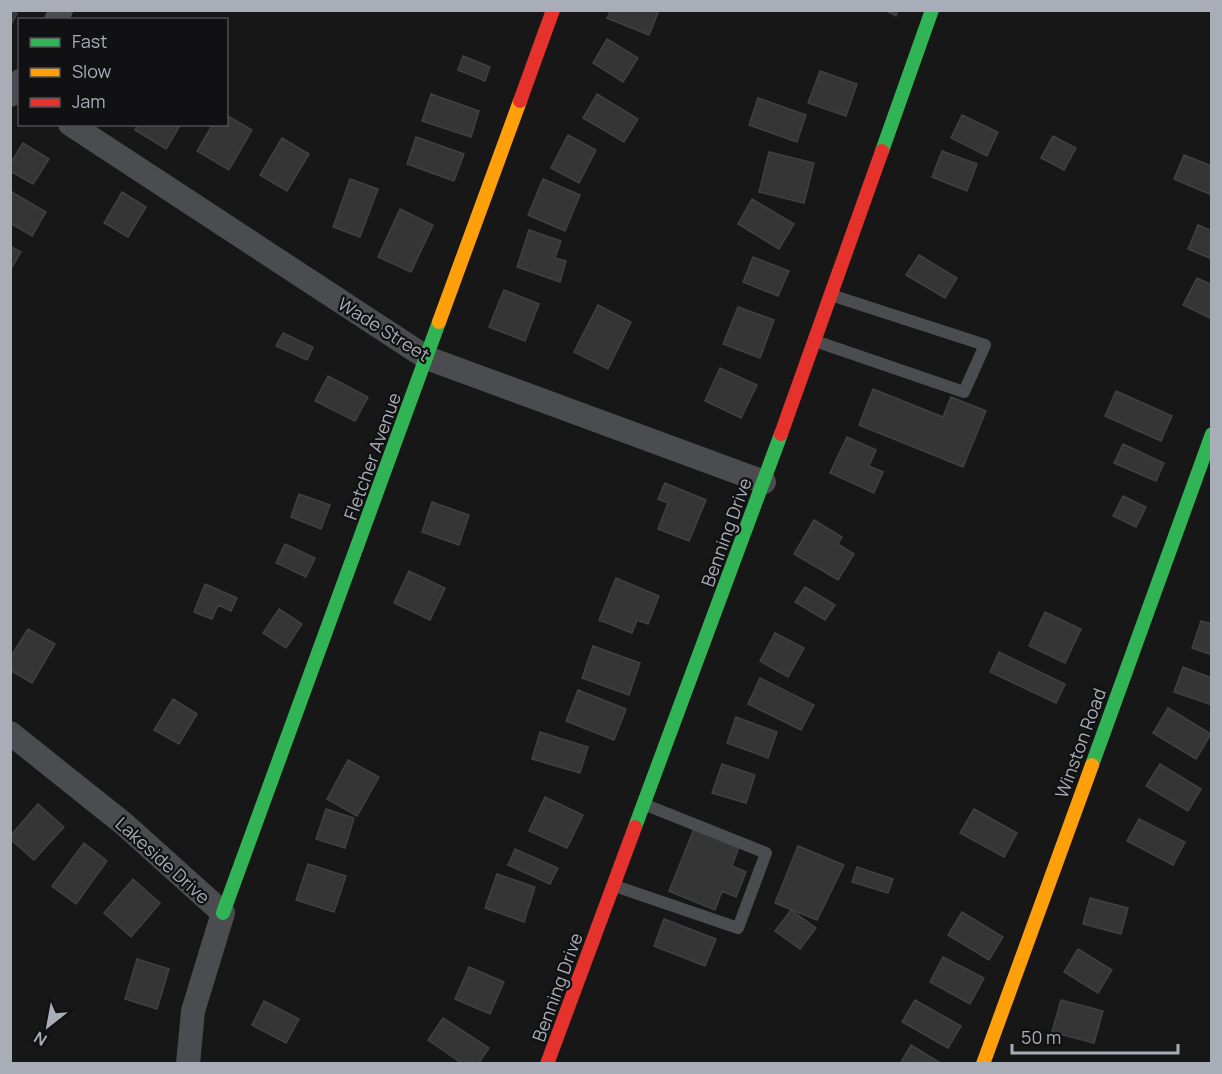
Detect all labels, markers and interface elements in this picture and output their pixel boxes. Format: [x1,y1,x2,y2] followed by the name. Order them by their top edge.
[18,18,228,126] legend
[72,29,107,53] text: Fast
[72,59,112,83] text: Slow
[72,89,106,113] text: Jam
[334,291,434,367] street label: Wade Street
[338,389,406,523] street label: Fletcher Avenue
[695,474,757,590] street label: Benning Drive
[1049,685,1111,801] street label: Winston Road
[111,811,215,909] street label: Lakeside Drive
[526,929,588,1045] street label: Benning Drive
[18,996,78,1056] north arrow
[1012,1017,1178,1055] scale bar
[1021,1025,1061,1049] text: 50 m
[30,1026,51,1051] text: N

